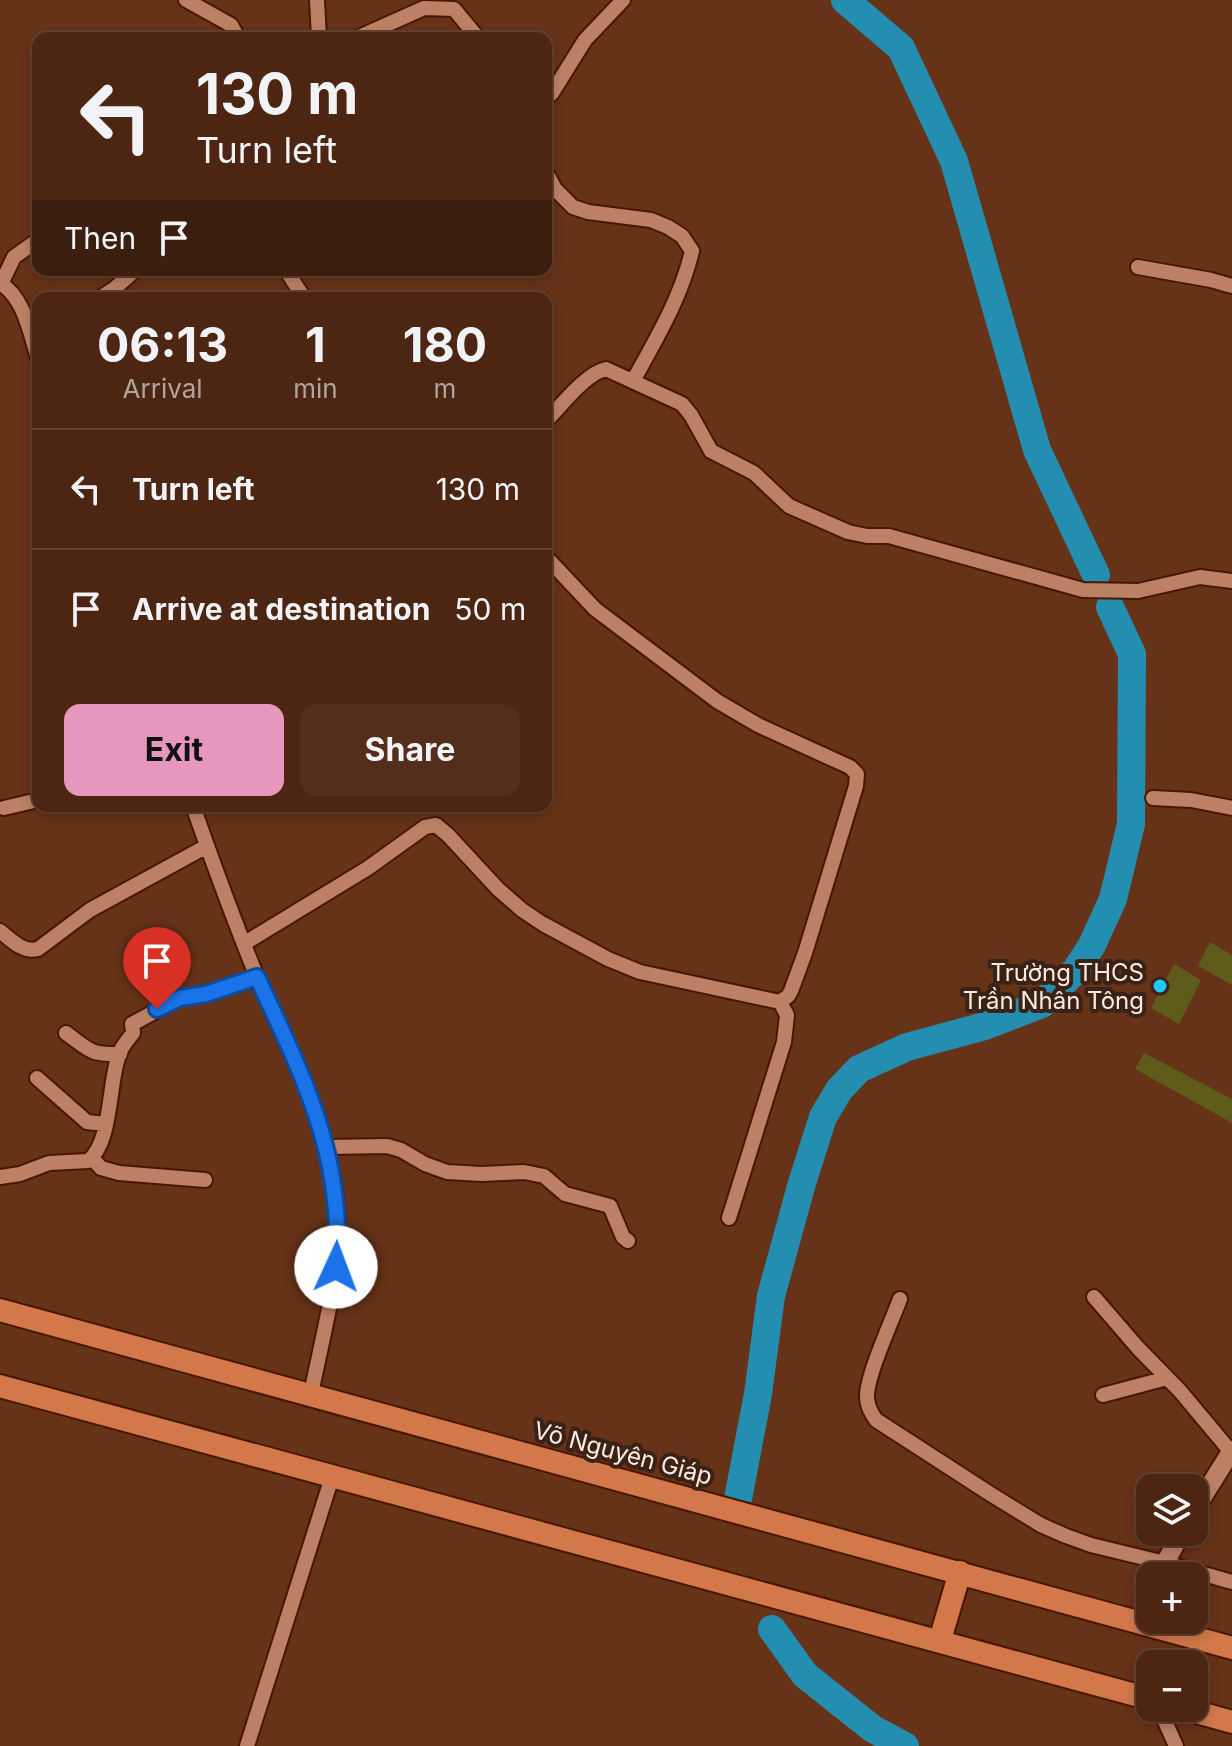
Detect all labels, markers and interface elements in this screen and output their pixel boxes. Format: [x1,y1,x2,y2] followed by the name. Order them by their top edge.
[196,60,358,128] text: 130 m
[64,64,168,168] icon: left
[196,128,337,172] text: Turn left
[152,216,196,260] icon: arrive
[64,220,136,256] text: Then
[97,315,228,374] text: 06:13
[305,315,326,374] text: 1
[403,315,487,374] text: 180
[123,373,203,404] text: Arrival
[293,373,338,404] text: min
[433,373,456,404] text: m
[64,467,108,511] icon: left
[132,471,254,507] text: Turn left
[436,471,520,507] text: 130 m
[64,587,108,631] icon: arrive
[132,591,430,627] text: Arrive at destination
[454,591,526,627] text: 50 m
[64,704,284,796] button: Exit
[300,704,520,796] button: Share
[123,927,191,1009] pin
[135,939,179,983] icon: arrive
[963,958,1144,1015] place label: Trường THCS Trần Nhân Tông
[1151,977,1169,995] marker: Trường THCS Trần Nhân Tông
[294,1225,378,1309] position arrow
[531,1415,715,1491] street label: Võ Nguyên Giáp
[1136,1474,1208,1722] map controls
[1136,1474,1208,1546] button: layers
[1136,1562,1208,1634] button: +
[1136,1650,1208,1722] button: −

